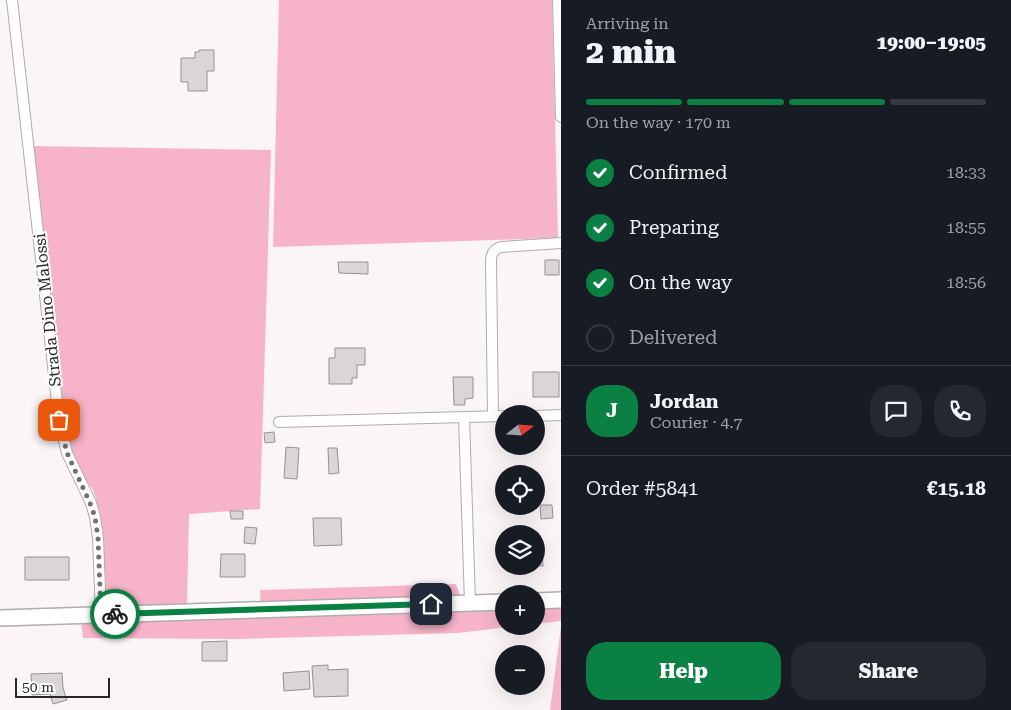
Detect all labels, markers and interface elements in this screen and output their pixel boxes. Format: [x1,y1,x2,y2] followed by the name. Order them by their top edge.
[586,14,669,33] text: Arriving in
[877,31,986,54] text: 19:00–19:05
[586,33,676,71] text: 2 min
[586,113,731,132] text: On the way · 170 m
[586,159,614,187] icon: check
[629,161,727,184] text: Confirmed
[946,163,986,182] text: 18:33
[586,214,614,242] icon: check
[629,216,719,239] text: Preparing
[946,218,986,237] text: 18:55
[30,232,65,388] street label: Strada Dino Malossi
[586,269,614,297] icon: check
[629,271,732,294] text: On the way
[946,273,986,292] text: 18:56
[629,326,717,349] text: Delivered
[870,385,922,437] button: chat
[934,385,986,437] button: phone
[650,390,719,413] text: Jordan
[38,399,80,441] pin
[606,399,618,422] text: J
[495,405,545,455] north arrow
[495,405,545,695] map controls
[45,406,73,434] icon: bag
[650,413,743,432] text: Courier · 4.7
[495,465,545,515] button: locate
[586,477,698,500] text: Order #5841
[927,477,986,500] text: €15.18
[495,525,545,575] button: layers
[410,583,452,625] pin
[495,585,545,635] button: +
[90,589,140,639] courier
[417,590,445,618] icon: home
[101,600,129,628] icon: bike
[586,642,781,700] button: Help
[791,642,986,700] button: Share
[495,645,545,695] button: −
[15,675,110,698] scale bar
[22,679,54,695] text: 50 m

